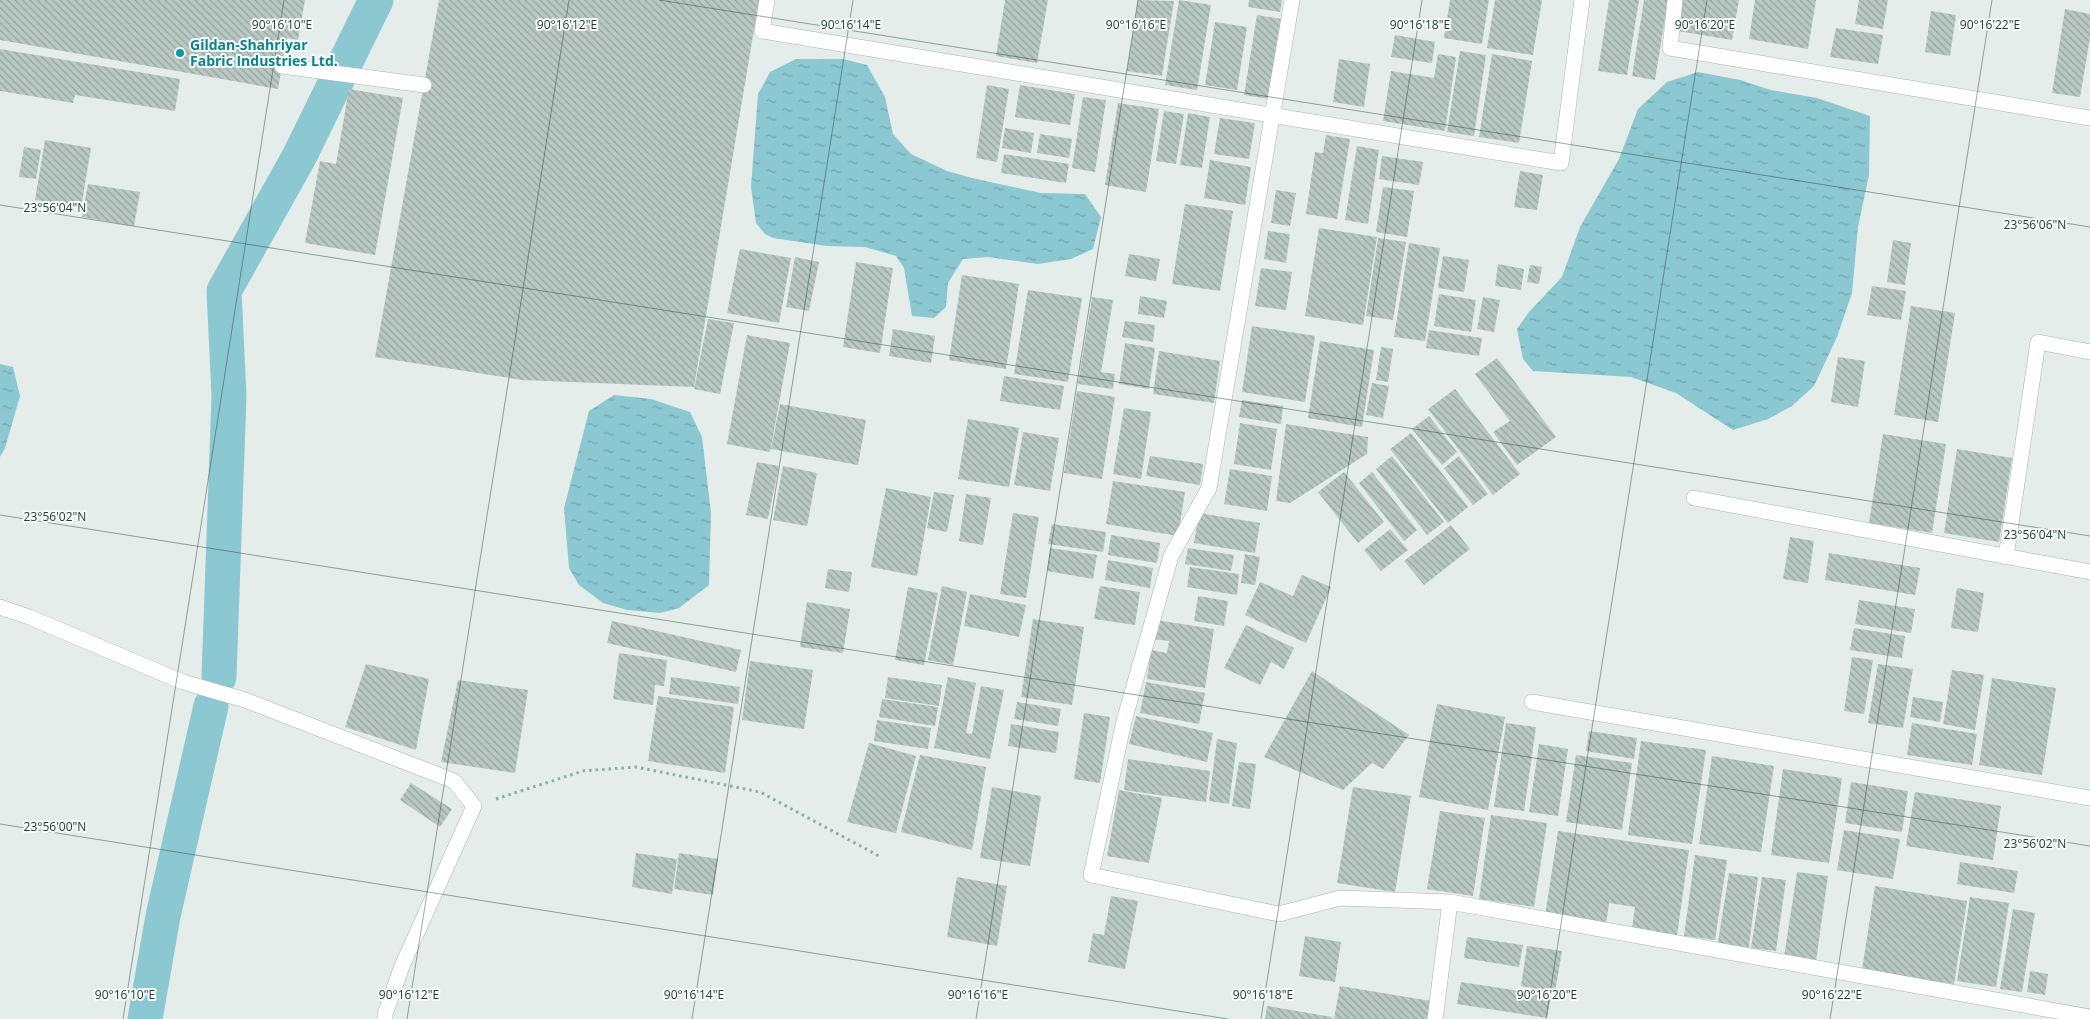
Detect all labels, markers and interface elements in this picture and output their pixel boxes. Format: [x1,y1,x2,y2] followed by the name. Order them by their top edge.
[252,16,312,33] text: 90°16'10"E
[537,16,597,33] text: 90°16'12"E
[821,16,881,33] text: 90°16'14"E
[1106,16,1166,33] text: 90°16'16"E
[1390,16,1450,33] text: 90°16'18"E
[1675,16,1735,33] text: 90°16'20"E
[1960,16,2020,33] text: 90°16'22"E
[190,35,338,70] place label: Gildan-Shahriyar Fabric Industries Ltd.
[174,47,186,59] marker: Gildan-Shahriyar Fabric Industries Ltd.
[24,199,86,216] text: 23°56'04"N
[2004,216,2066,233] text: 23°56'06"N
[24,508,86,525] text: 23°56'02"N
[2004,526,2066,543] text: 23°56'04"N
[24,818,86,835] text: 23°56'00"N
[2004,835,2066,852] text: 23°56'02"N
[95,986,155,1003] text: 90°16'10"E
[379,986,439,1003] text: 90°16'12"E
[664,986,724,1003] text: 90°16'14"E
[948,986,1008,1003] text: 90°16'16"E
[1233,986,1293,1003] text: 90°16'18"E
[1517,986,1577,1003] text: 90°16'20"E
[1802,986,1862,1003] text: 90°16'22"E

